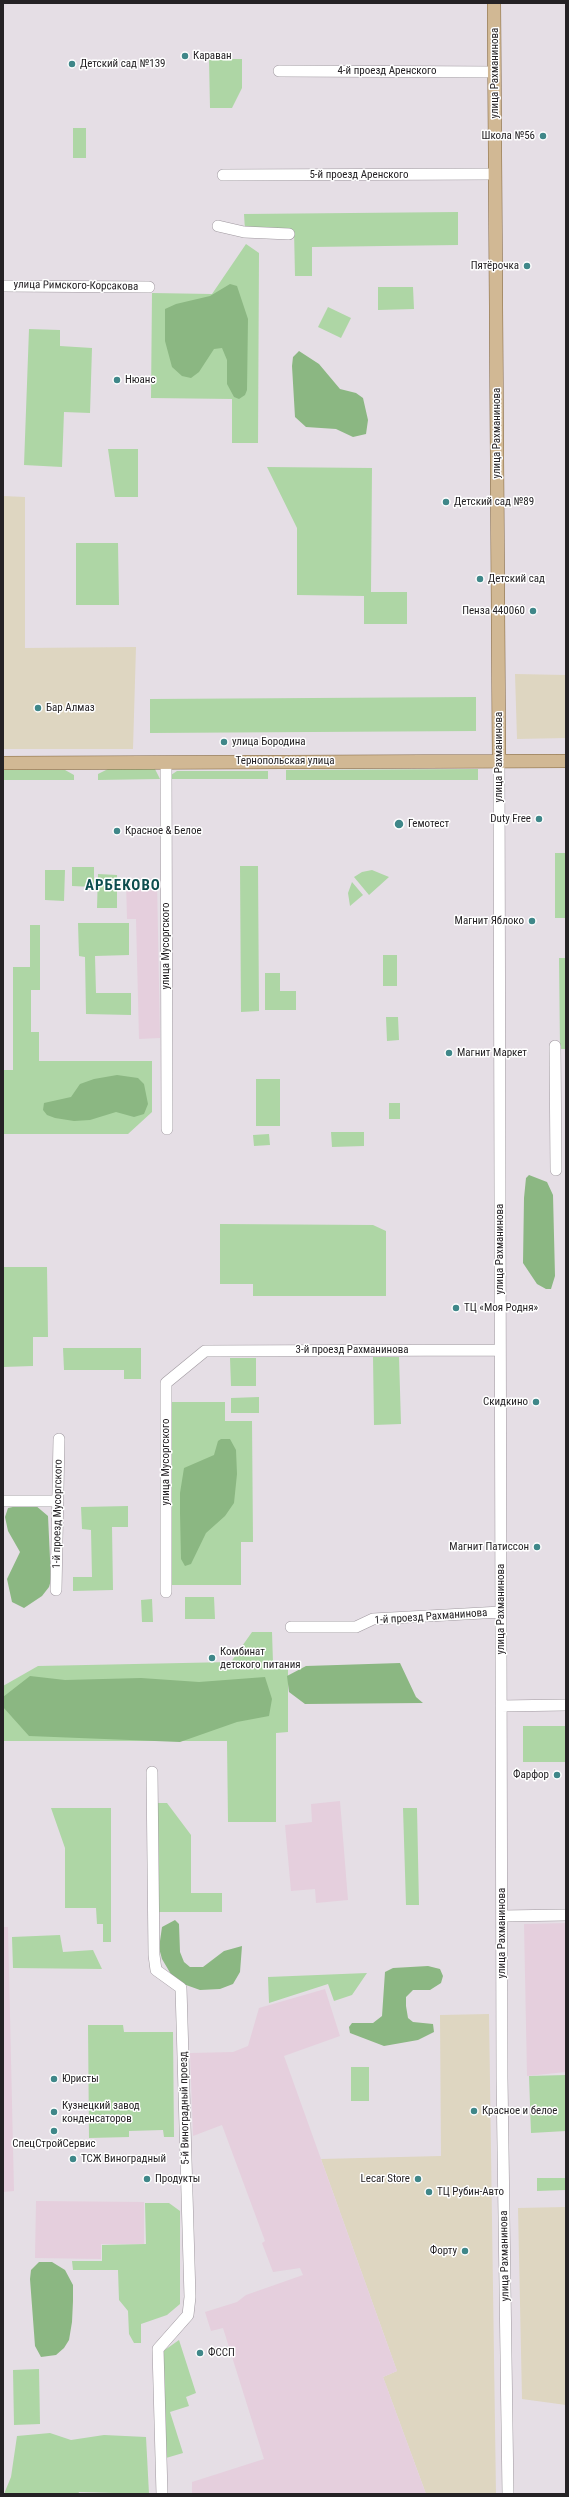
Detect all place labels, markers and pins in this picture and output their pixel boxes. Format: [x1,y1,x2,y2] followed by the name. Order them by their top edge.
[193,49,232,63] place label: Караван
[180,51,190,61] marker: Караван
[80,57,166,71] place label: Детский сад №139
[67,59,77,69] marker: Детский сад №139
[481,129,535,143] place label: Школа №56
[538,131,548,141] marker: Школа №56
[471,259,519,273] place label: Пятёрочка
[522,261,532,271] marker: Пятёрочка
[125,373,156,387] place label: Нюанс
[112,375,122,385] marker: Нюанс
[454,495,534,509] place label: Детский сад №89
[441,497,451,507] marker: Детский сад №89
[488,572,545,586] place label: Детский сад
[475,574,485,584] marker: Детский сад
[462,604,525,618] place label: Пенза 440060
[528,606,538,616] marker: Пенза 440060
[46,701,95,715] place label: Бар Алмаз
[33,703,43,713] marker: Бар Алмаз
[232,735,306,749] place label: улица Бородина
[219,737,229,747] marker: улица Бородина
[490,812,531,826] place label: Duty Free
[534,814,544,824] marker: Duty Free
[408,817,449,831] place label: Гемотест
[393,818,405,830] marker: Гемотест
[125,824,202,838] place label: Красное & Белое
[112,826,122,836] marker: Красное & Белое
[455,914,524,928] place label: Магнит Яблоко
[527,916,537,926] marker: Магнит Яблоко
[457,1046,527,1060] place label: Магнит Маркет
[444,1048,454,1058] marker: Магнит Маркет
[464,1301,538,1315] place label: ТЦ «Моя Родня»
[451,1303,461,1313] marker: ТЦ «Моя Родня»
[483,1395,528,1409] place label: Скидкино
[531,1397,541,1407] marker: Скидкино
[449,1540,529,1554] place label: Магнит Патиссон
[532,1542,542,1552] marker: Магнит Патиссон
[220,1645,301,1671] place label: Комбинат детского питания
[207,1653,217,1663] marker: Комбинат детского питания
[513,1768,549,1782] place label: Фарфор
[552,1770,562,1780] marker: Фарфор
[62,2072,99,2086] place label: Юристы
[49,2074,59,2084] marker: Юристы
[62,2099,140,2125] place label: Кузнецкий завод конденсаторов
[482,2104,558,2118] place label: Красное и белое
[469,2106,479,2116] marker: Красное и белое
[49,2107,59,2117] marker: Кузнецкий завод конденсаторов
[49,2126,59,2136] marker: СпецСтройСервис
[12,2137,96,2151] place label: СпецСтройСервис
[81,2152,166,2166] place label: ТСЖ Виноградный
[68,2154,78,2164] marker: ТСЖ Виноградный
[155,2172,200,2186] place label: Продукты
[361,2172,410,2186] place label: Lecar Store
[142,2174,152,2184] marker: Продукты
[413,2174,423,2184] marker: Lecar Store
[437,2185,504,2199] place label: ТЦ Рубин-Авто
[424,2187,434,2197] marker: ТЦ Рубин-Авто
[430,2244,457,2258] place label: Форту
[460,2246,470,2256] marker: Форту
[208,2346,235,2360] place label: ФССП
[195,2348,205,2358] marker: ФССП

